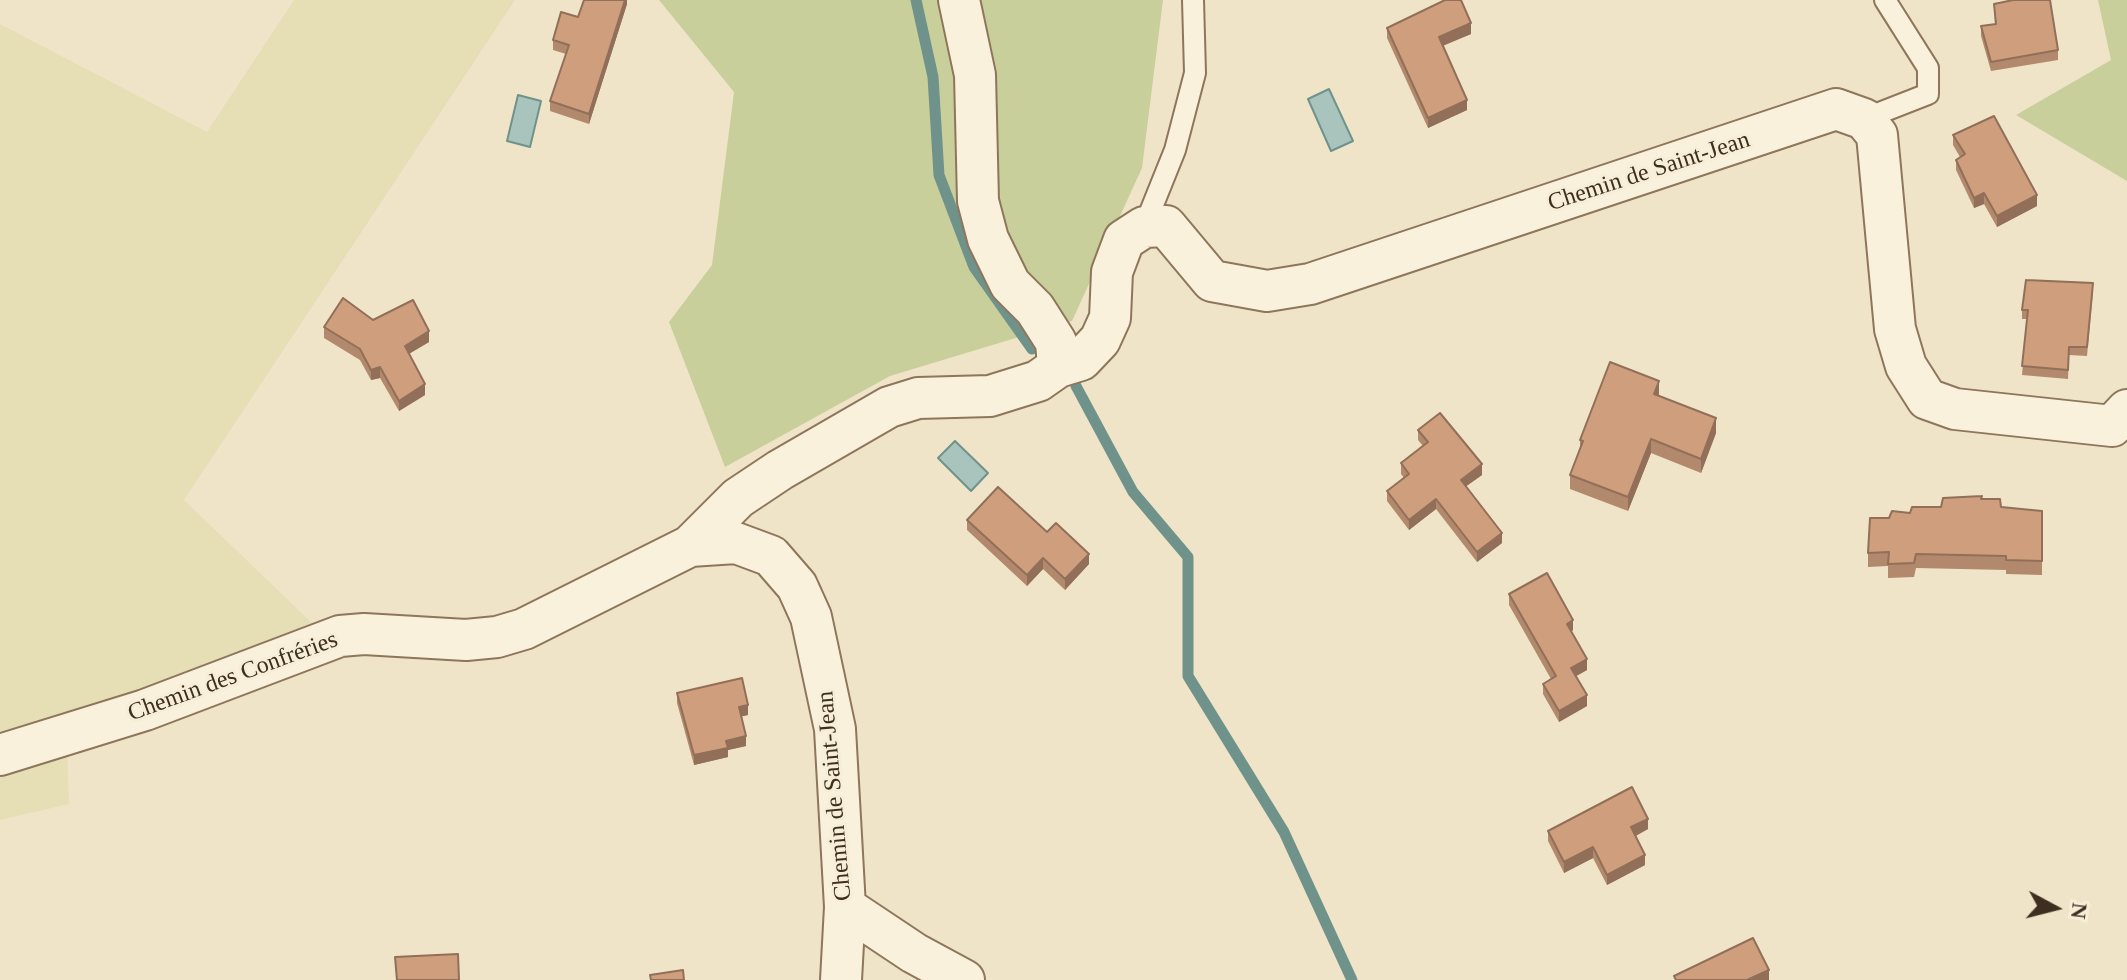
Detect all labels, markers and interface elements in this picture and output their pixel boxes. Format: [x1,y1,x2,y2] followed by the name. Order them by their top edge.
[1544,126,1754,218] street label: Chemin de Saint-Jean
[124,626,342,728] street label: Chemin des Confréries
[811,690,859,902] street label: Chemin de Saint-Jean
[2015,868,2095,948] north arrow
[2066,902,2093,920] text: N

